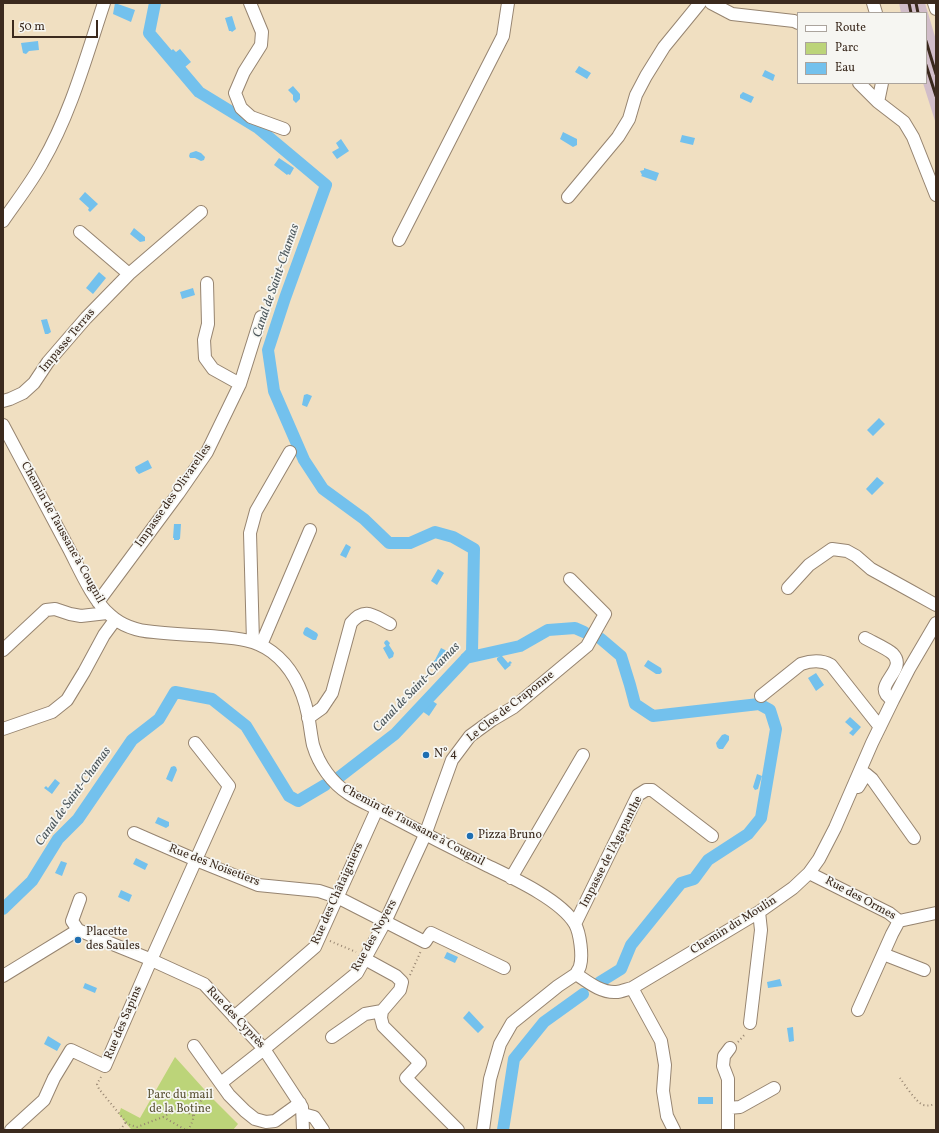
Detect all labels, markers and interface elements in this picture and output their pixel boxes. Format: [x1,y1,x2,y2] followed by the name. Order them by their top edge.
[14,12,100,38] scale bar
[797,12,927,84] legend
[19,19,45,35] text: 50 m
[835,20,866,36] text: Route
[835,40,858,56] text: Parc
[835,60,855,76] text: Eau
[250,222,304,340] water label: Canal de Saint-Chamas
[37,306,99,376] street label: Impasse Terras
[133,441,215,551] street label: Impasse des Olivarelles
[17,460,107,606] street label: Chemin de Taussane à Cougnil
[370,640,464,736] water label: Canal de Saint-Chamas
[464,668,558,746] street label: Le Clos de Craponne
[33,744,115,850] water label: Canal de Saint-Chamas
[434,748,457,762] place label: N° 4
[421,750,431,760] marker: N° 4
[339,782,487,870] street label: Chemin de Taussane à Cougnil
[578,794,646,910] street label: Impasse de l'Agapanthe
[478,829,542,843] place label: Pizza Bruno
[465,831,475,841] marker: Pizza Bruno
[309,841,367,947] street label: Rue des Châtaigniers
[166,842,262,890] street label: Rue des Noisetiers
[822,874,898,924] street label: Rue des Ormes
[688,894,780,958] street label: Chemin du Moulin
[349,897,401,975] street label: Rue des Noyers
[86,926,140,954] place label: Placette des Saules
[73,935,83,945] marker: Placette des Saules
[102,984,146,1062] street label: Rue des Sapins
[203,984,267,1052] street label: Rue des Cyprès
[147,1089,213,1117] park label: Parc du mail de la Botine

